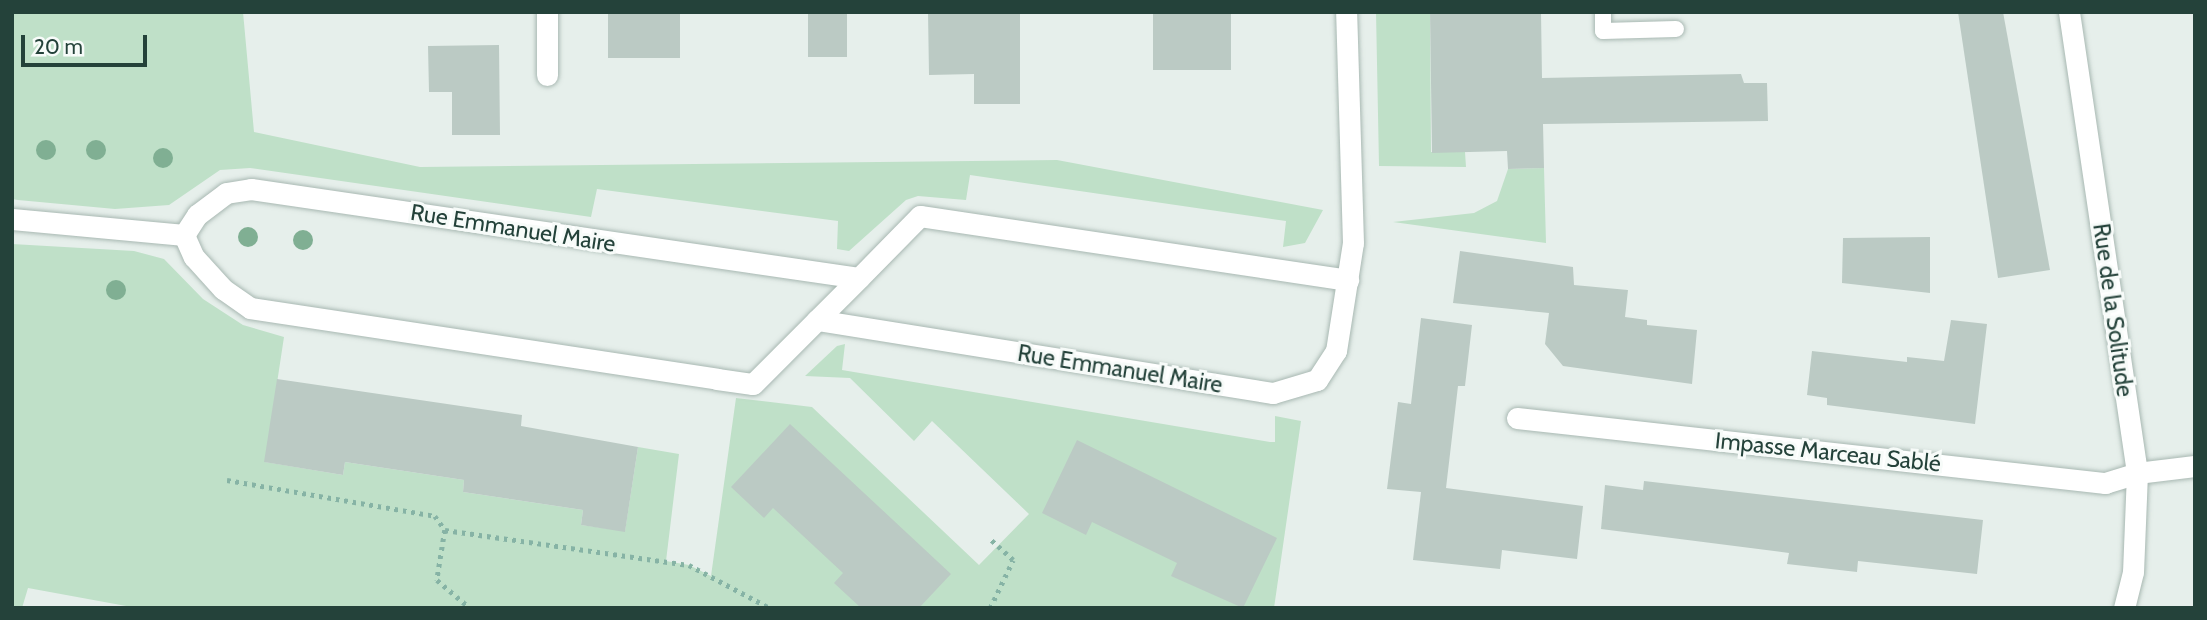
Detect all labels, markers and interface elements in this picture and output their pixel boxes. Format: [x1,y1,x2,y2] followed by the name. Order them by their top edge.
[24,21,150,65] scale bar
[34,34,83,59] text: 20 m
[409,198,617,258] street label: Rue Emmanuel Maire
[2087,222,2139,398] street label: Rue de la Solitude
[1016,339,1224,399] street label: Rue Emmanuel Maire
[1714,426,1942,478] street label: Impasse Marceau Sablé

